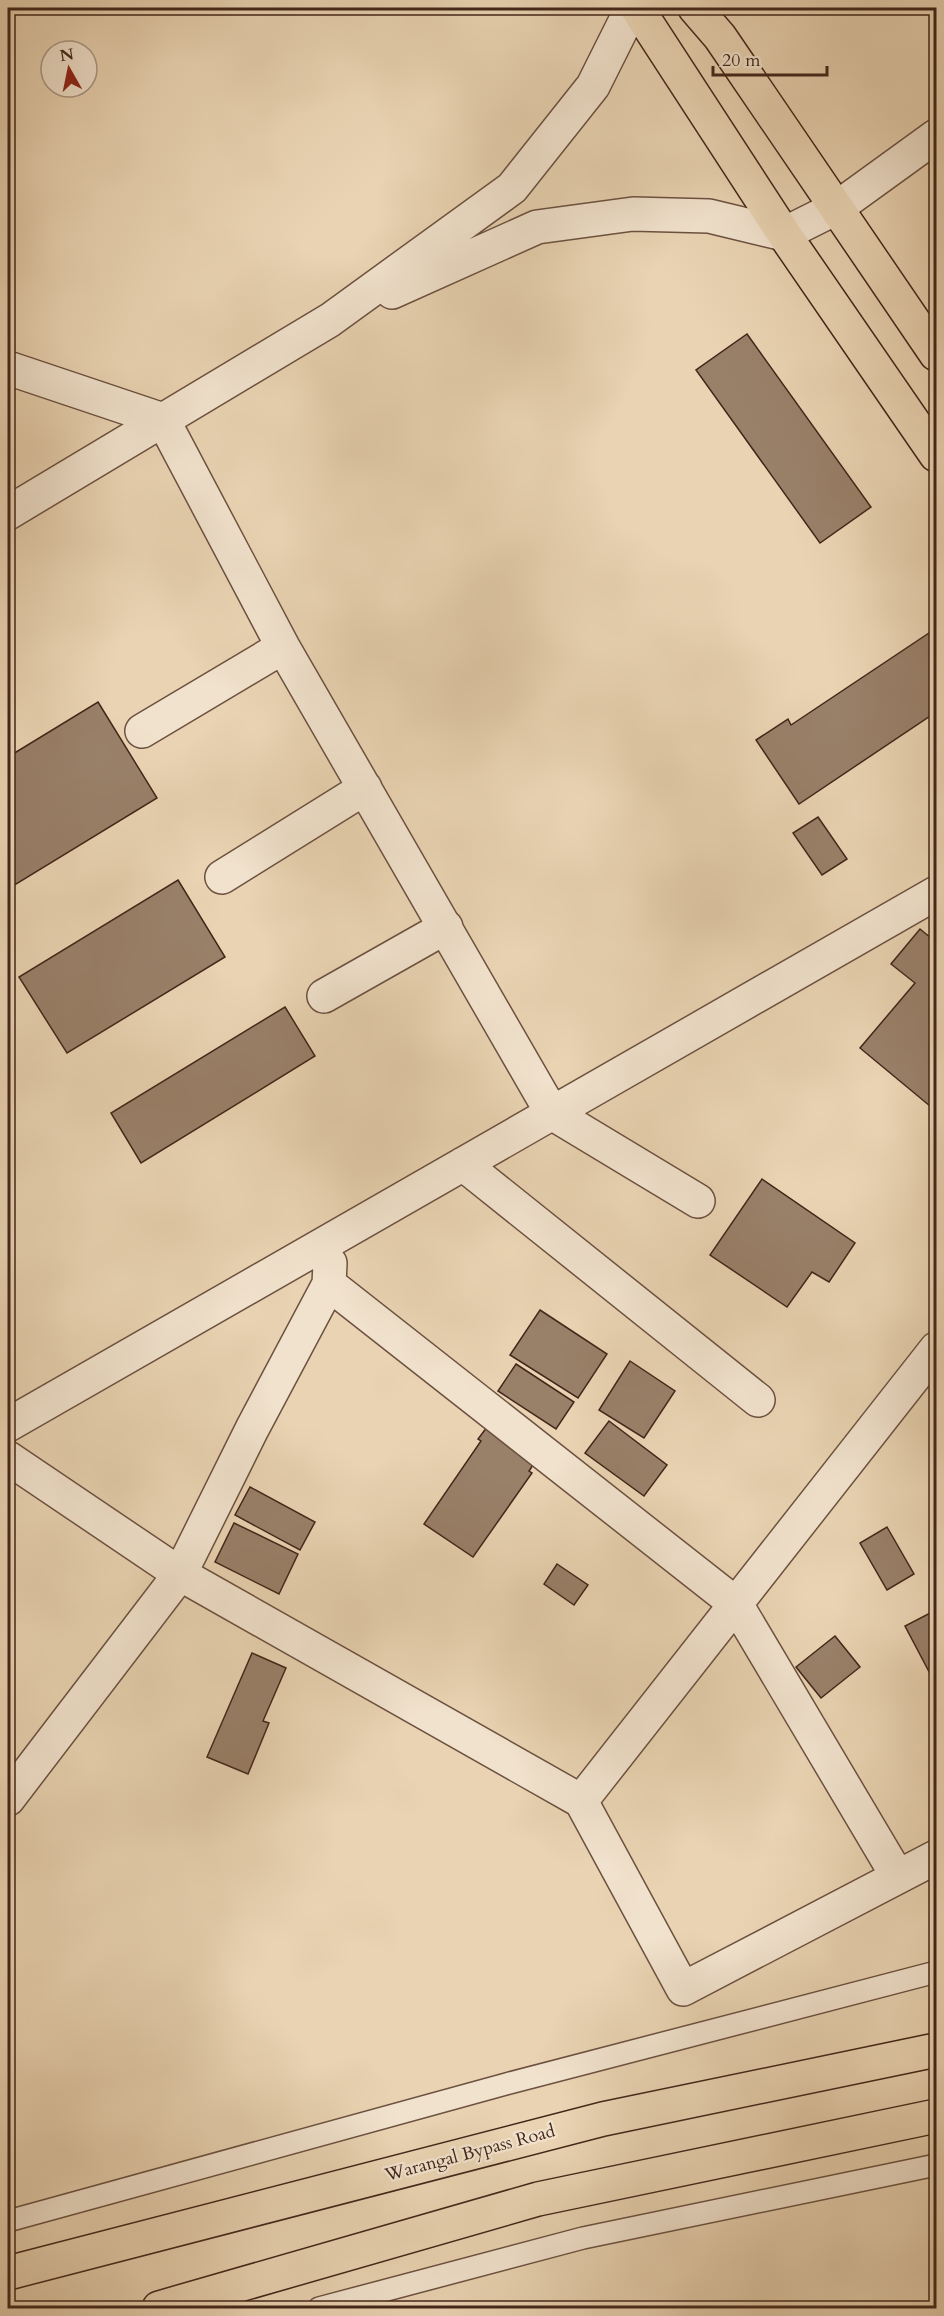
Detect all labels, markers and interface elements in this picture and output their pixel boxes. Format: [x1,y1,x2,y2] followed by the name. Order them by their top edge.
[39,39,99,99] north arrow
[713,39,827,77] scale bar
[58,43,75,67] text: N
[722,48,761,73] text: 20 m
[381,2118,558,2188] street label: Warangal Bypass Road

